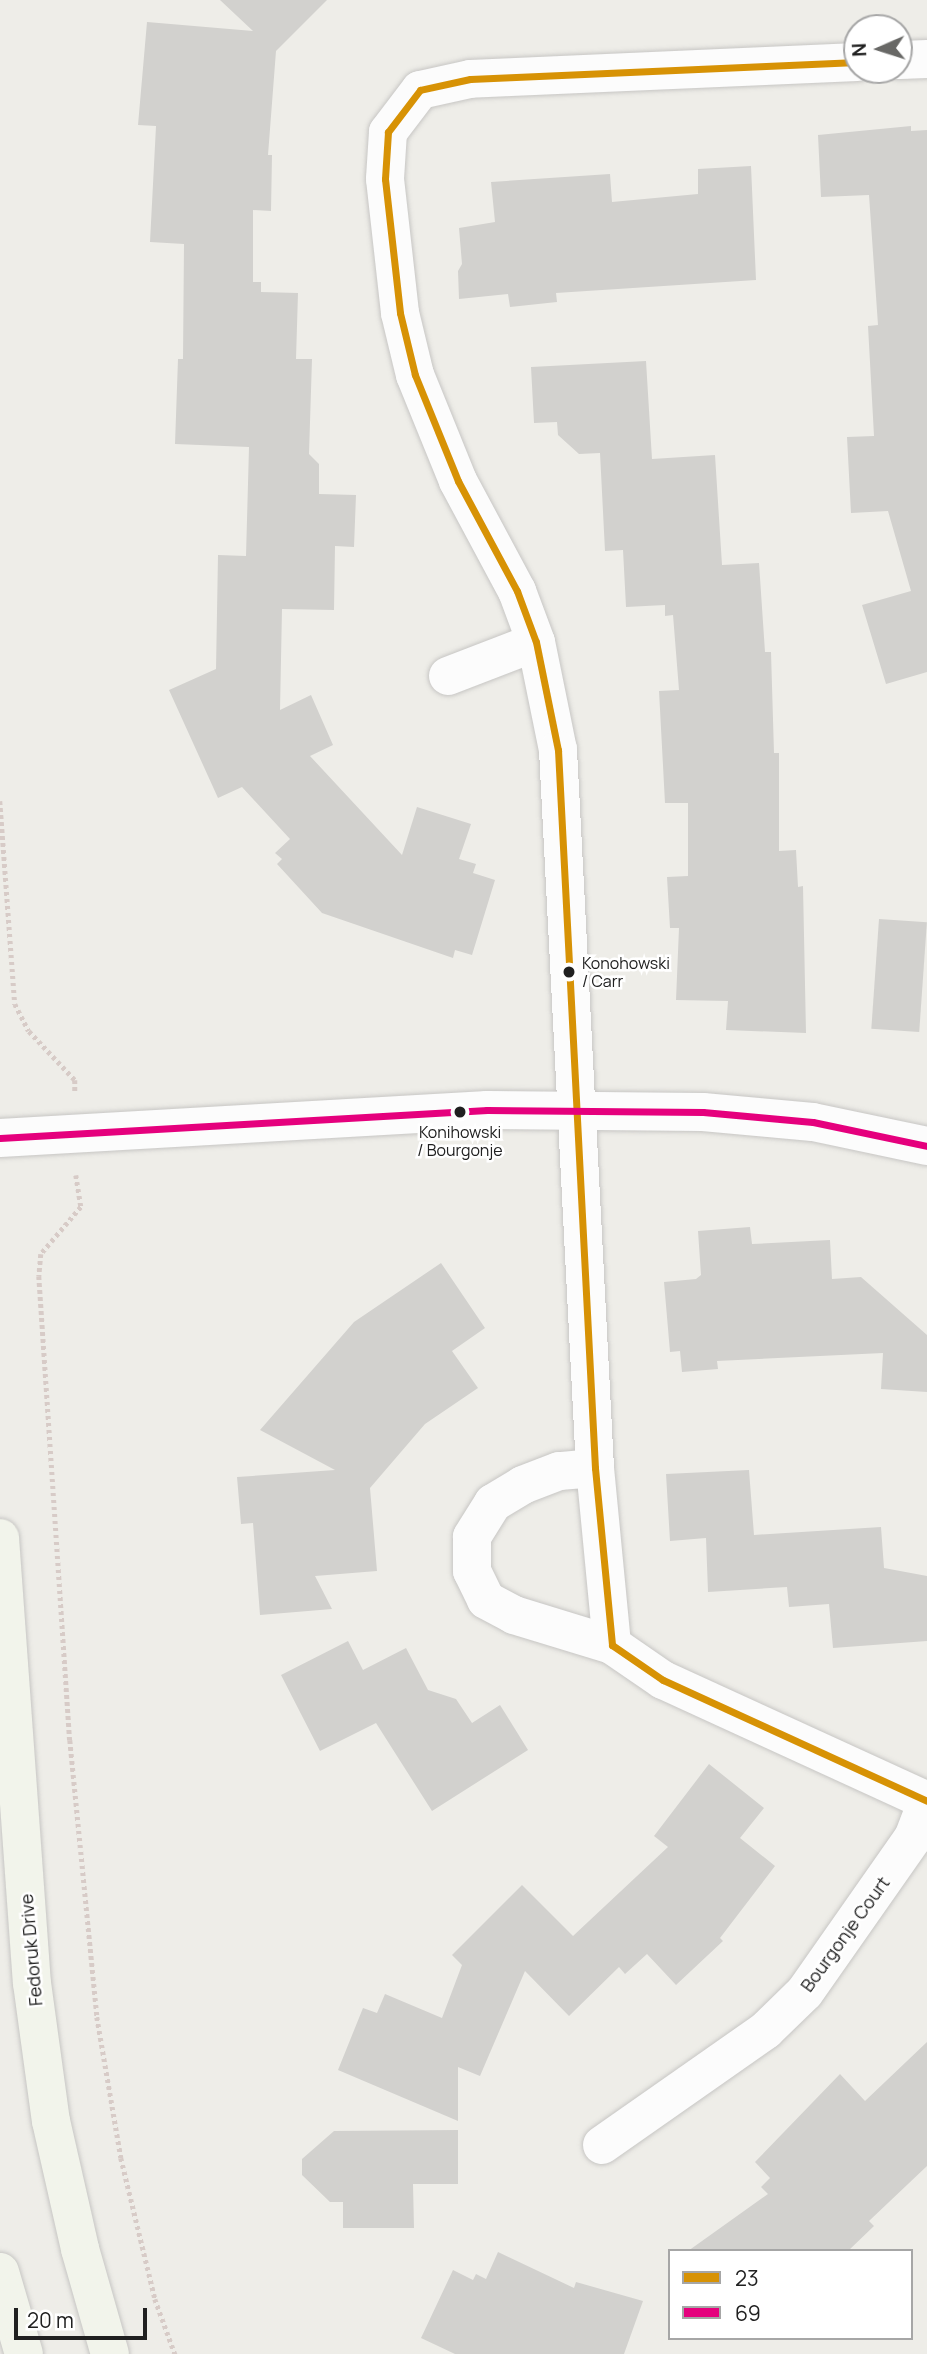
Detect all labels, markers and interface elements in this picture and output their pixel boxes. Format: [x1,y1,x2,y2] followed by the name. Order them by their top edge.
[843,14,913,84] north arrow
[846,42,872,57] text: N
[582,953,670,991] place label: Konohowski / Carr
[562,965,576,979] marker: Konohowski / Carr
[453,1105,467,1119] marker: Konihowski / Bourgonje
[417,1122,503,1160] place label: Konihowski / Bourgonje
[796,1872,894,1996] street label: Bourgonje Court
[15,1893,47,2007] street label: Fedoruk Drive
[668,2249,913,2340] legend
[735,2264,759,2292] text: 23
[18,2294,150,2338] scale bar
[735,2299,761,2327] text: 69
[27,2306,74,2334] text: 20 m

